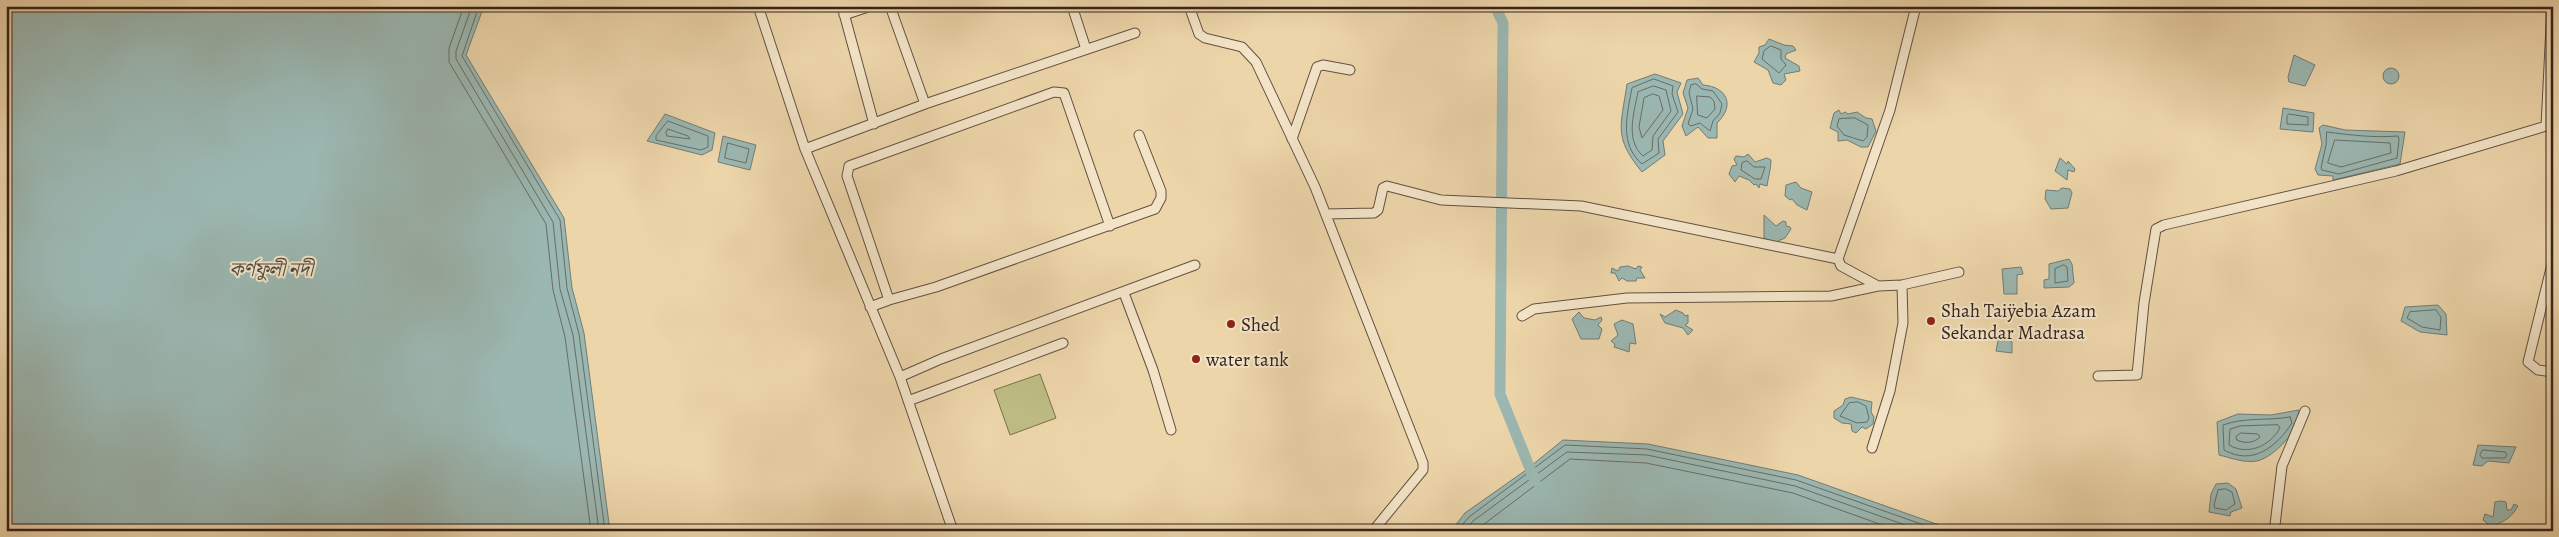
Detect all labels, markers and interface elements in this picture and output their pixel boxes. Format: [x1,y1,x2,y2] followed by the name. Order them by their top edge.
[229,256,315,283] water label: কর্ণফুলী নদী
[1941,298,2096,346] place label: Shah Taiÿebia Azam Sekandar Madrasa
[1241,312,1281,338] place label: Shed
[1925,315,1937,327] marker: Shah Taiÿebia Azam Sekandar Madrasa
[1225,318,1237,330] marker: Shed
[1205,347,1289,373] place label: water tank
[1190,353,1202,365] marker: water tank

